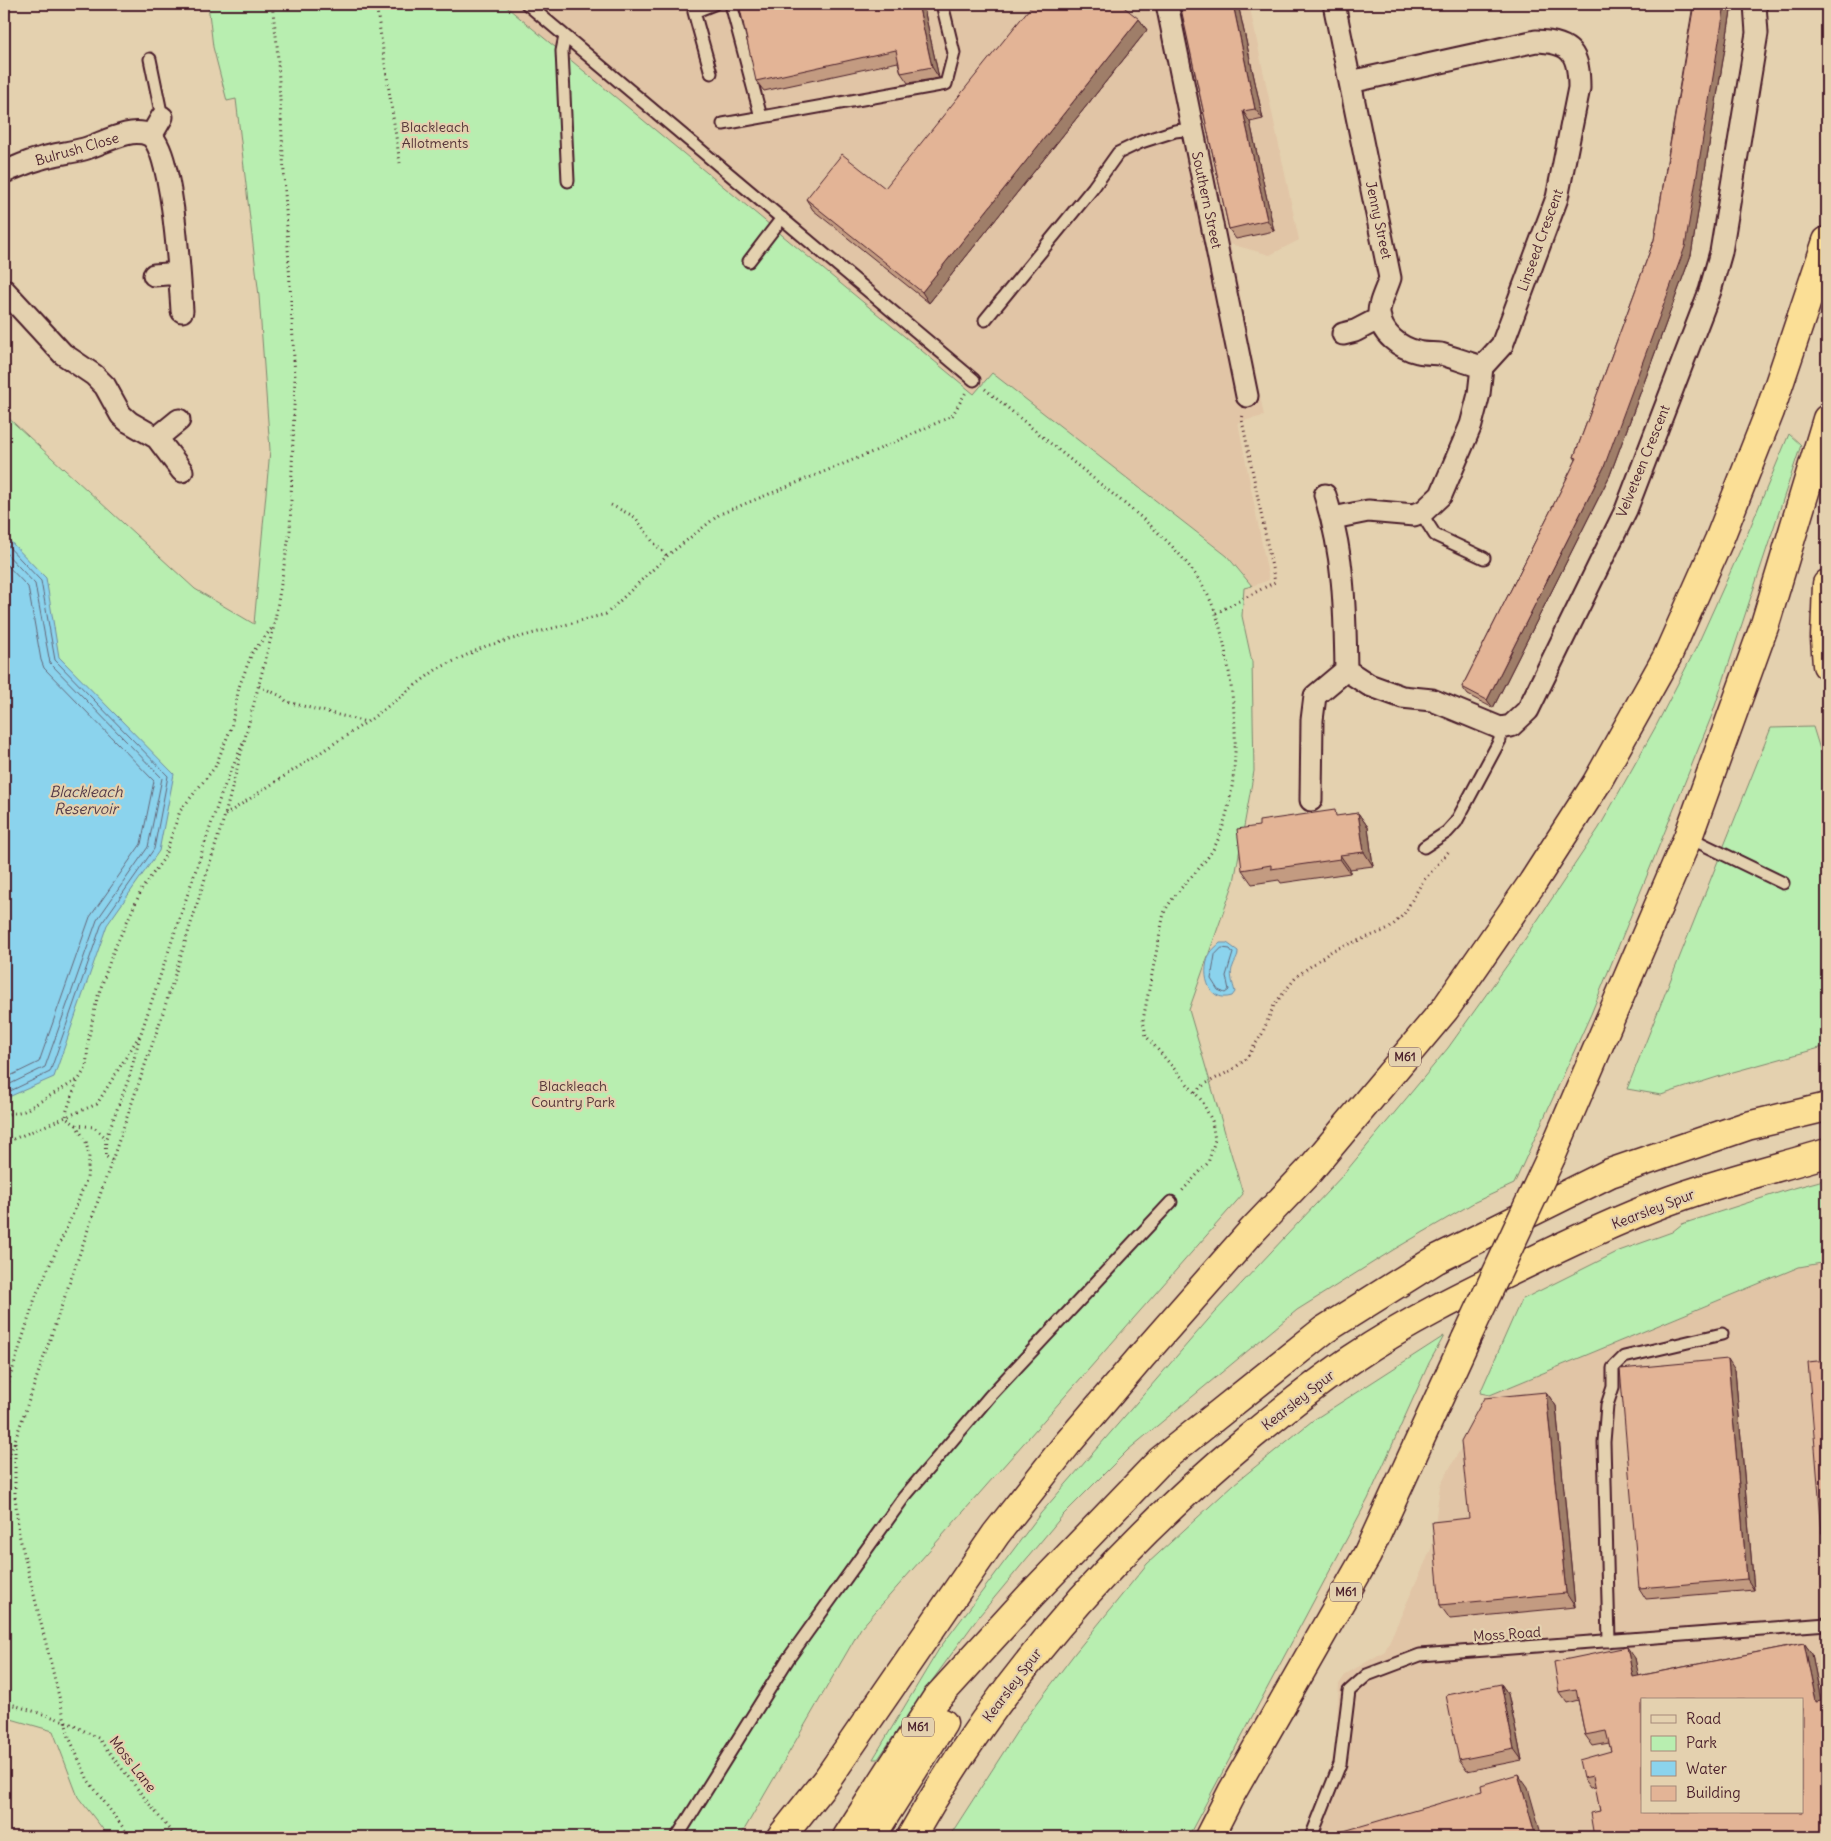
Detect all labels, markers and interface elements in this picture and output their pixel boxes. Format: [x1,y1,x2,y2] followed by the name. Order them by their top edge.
[401,118,469,152] park label: Blackleach Allotments
[33,128,121,170] street label: Bulrush Close
[1188,150,1226,250] street label: Southern Street
[1362,179,1396,261] street label: Jenny Street
[1513,186,1567,294] street label: Linseed Crescent
[1612,402,1674,520] street label: Velveteen Crescent
[49,782,123,818] water label: Blackleach Reservoir
[1389,1048,1421,1066] road number: M61
[531,1077,615,1111] park label: Blackleach Country Park
[1609,1185,1697,1233] street label: Kearsley Spur
[1258,1366,1338,1434] street label: Kearsley Spur
[1330,1582,1362,1601] road number: M61
[1472,1623,1542,1645] street label: Moss Road
[978,1644,1046,1725] street label: Kearsley Spur
[1641,1698,1804,1814] legend
[1686,1709,1721,1728] text: Road
[902,1718,934,1736] road number: M61
[105,1732,161,1796] street label: Moss Lane
[1686,1733,1717,1752] text: Park
[1686,1759,1727,1778] text: Water
[1686,1783,1741,1802] text: Building

